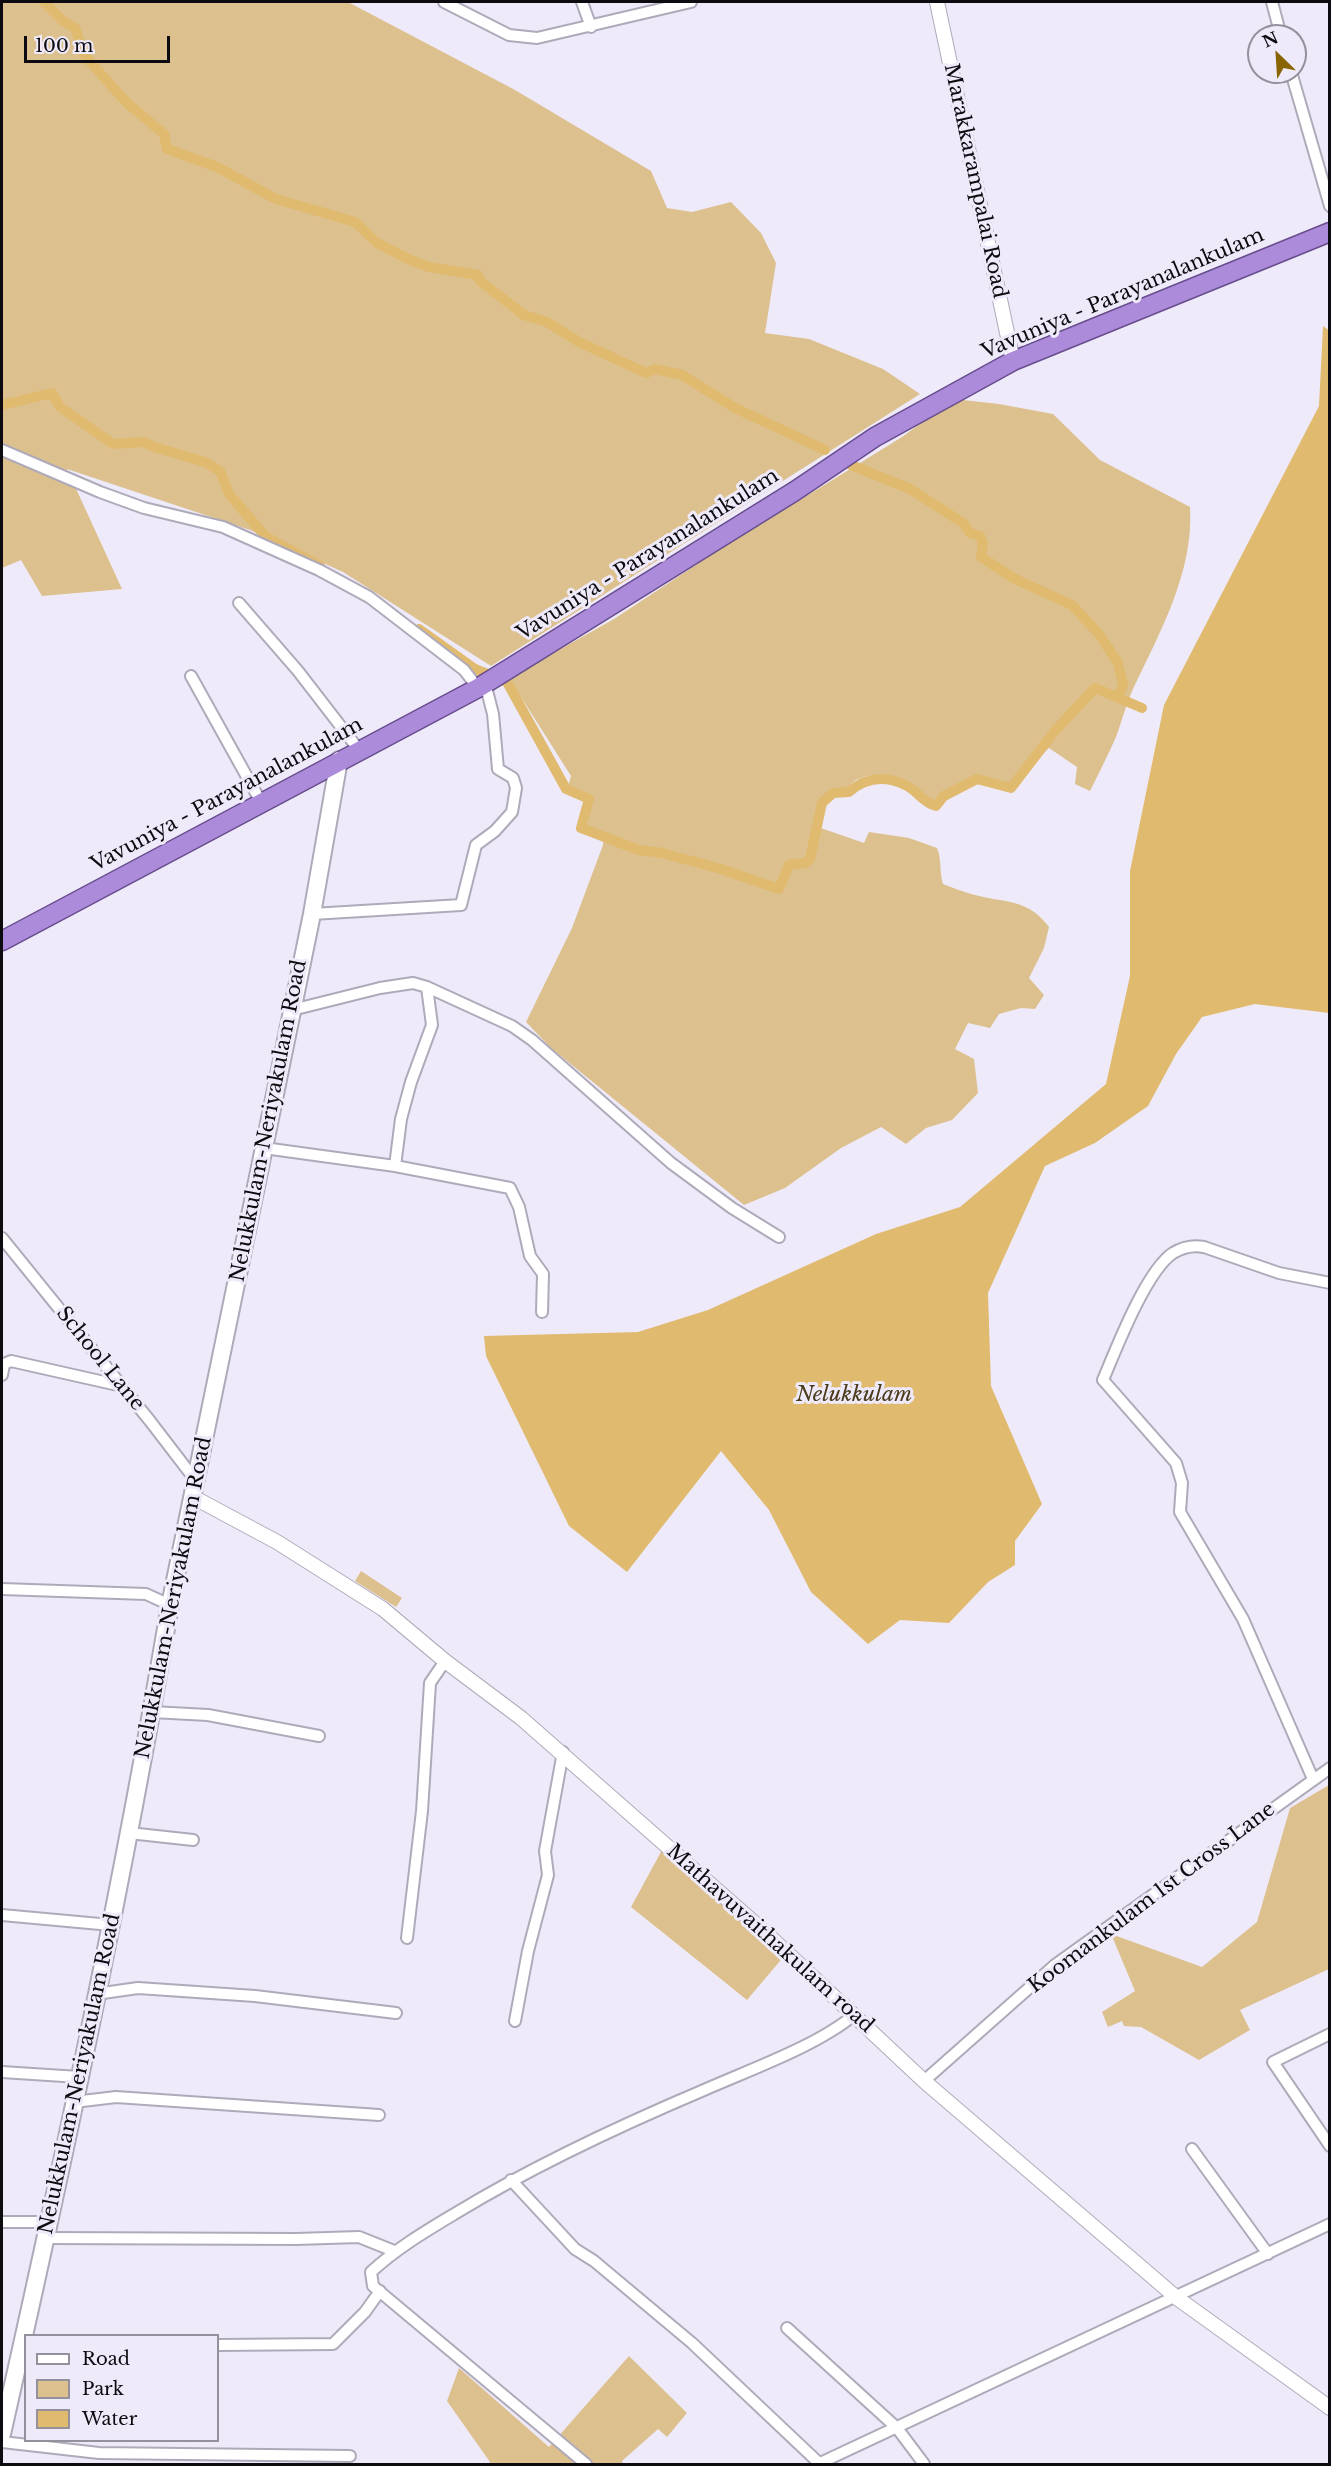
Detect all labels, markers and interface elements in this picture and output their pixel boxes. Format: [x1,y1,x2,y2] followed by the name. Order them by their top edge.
[27,24,172,62] scale bar
[1247,24,1307,84] north arrow
[1259,27,1281,52] text: N
[35,35,93,57] text: 100 m
[938,61,1012,301] street label: Marakkarampalai Road
[978,223,1268,365] street label: Vavuniya - Parayanalankulam
[513,464,783,646] street label: Vavuniya - Parayanalankulam
[87,713,367,877] street label: Vavuniya - Parayanalankulam
[226,958,312,1284] street label: Nelukkulam-Neriyakulam Road
[51,1302,149,1416] street label: School Lane
[796,1382,912,1408] water label: Nelukkulam
[131,1435,217,1761] street label: Nelukkulam-Neriyakulam Road
[1024,1797,1280,1999] street label: Koomankulam 1st Cross Lane
[662,1840,878,2038] street label: Mathavuvaithakulam road
[34,1911,126,2237] street label: Nelukkulam-Neriyakulam Road
[24,2334,219,2442] legend
[82,2348,130,2370] text: Road
[82,2378,124,2400] text: Park
[82,2408,137,2430] text: Water

